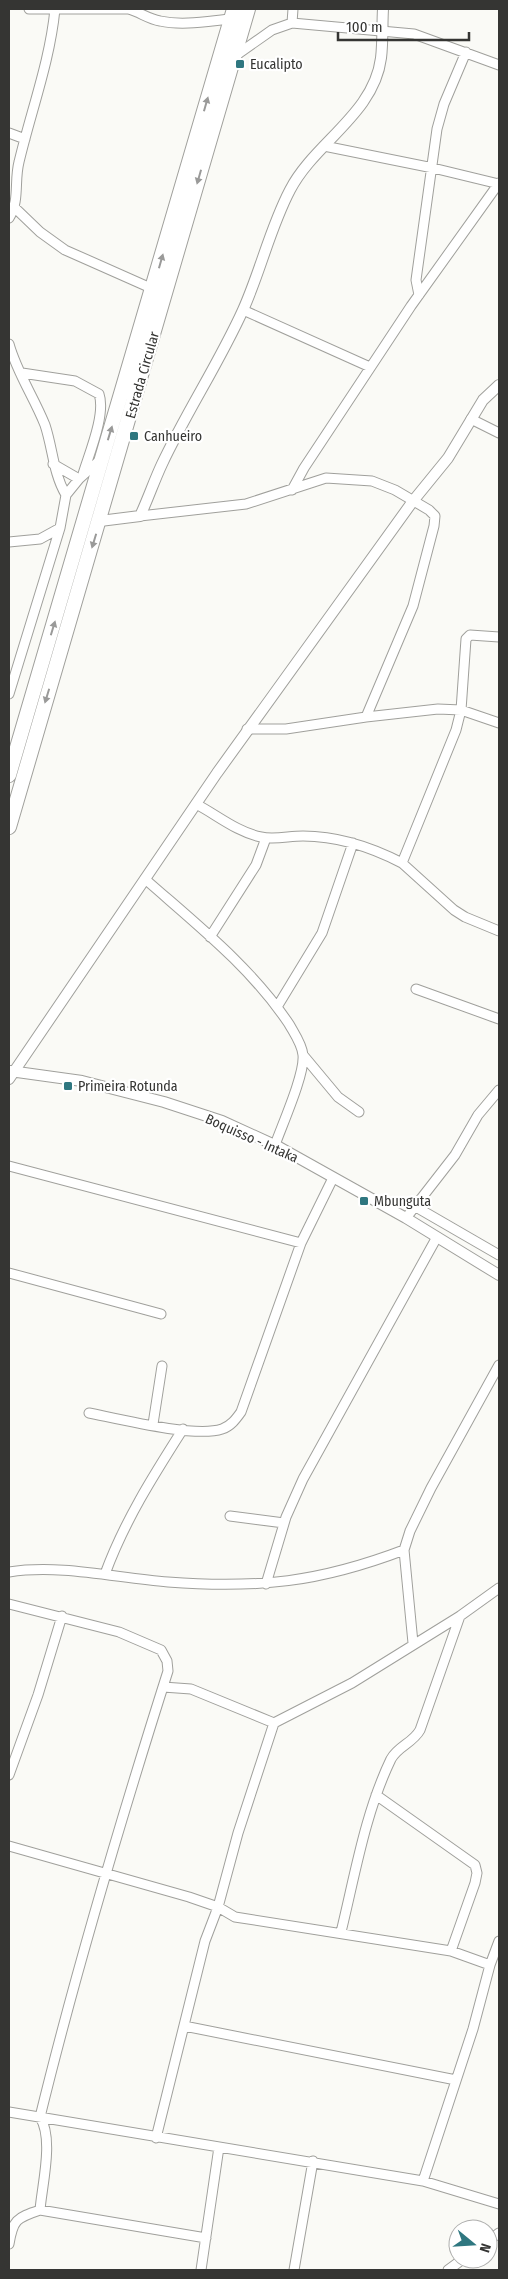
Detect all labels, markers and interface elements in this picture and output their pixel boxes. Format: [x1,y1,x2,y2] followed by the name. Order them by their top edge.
[338,10,469,42] scale bar
[346,18,383,36] text: 100 m
[250,56,303,73] place label: Eucalipto
[234,58,246,70] marker: Eucalipto
[202,97,210,112] one-way arrow
[195,169,203,184] one-way arrow
[157,253,165,268] one-way arrow
[122,330,163,421] street label: Estrada Circular
[106,425,114,440] one-way arrow
[144,428,202,445] place label: Canhueiro
[128,430,140,442] marker: Canhueiro
[89,533,97,548] one-way arrow
[50,620,58,635] one-way arrow
[43,689,51,704] one-way arrow
[78,1078,178,1095] place label: Primeira Rotunda
[62,1080,74,1092] marker: Primeira Rotunda
[203,1110,301,1167] street label: Boquisso - Intaka
[374,1193,431,1210] place label: Mbunguta
[358,1195,370,1207] marker: Mbunguta
[448,2219,498,2269] north arrow
[476,2241,494,2254] text: N

